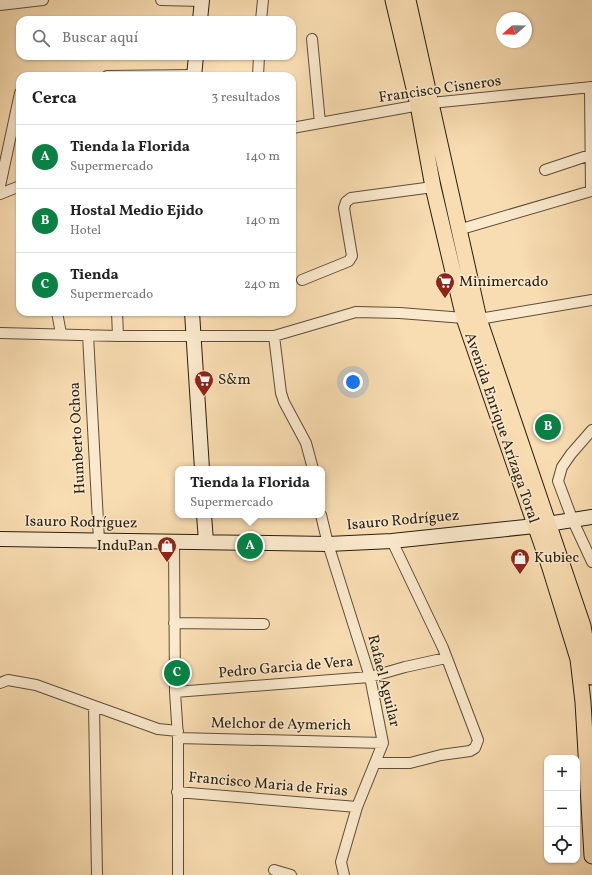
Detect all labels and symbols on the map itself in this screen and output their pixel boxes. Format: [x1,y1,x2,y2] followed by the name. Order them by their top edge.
[496,12,532,48] north arrow
[377,71,503,109] street label: Francisco Cisneros
[434,271,456,299] supermarket icon: Minimercado
[459,272,548,293] place label: Minimercado
[458,330,544,526] street label: Avenida Enrique Arízaga Toral
[193,369,215,397] supermarket icon: S&m
[218,370,251,391] place label: S&m
[343,372,363,392] your location
[65,381,91,495] street label: Humberto Ochoa
[535,412,561,442] pin: B
[346,506,460,536] street label: Isauro Rodríguez
[24,512,138,534] street label: Isauro Rodríguez
[237,531,263,561] pin: A
[156,535,178,563] shop icon: InduPan
[97,536,153,557] place label: InduPan
[509,547,531,575] shop icon: Kubiec
[534,548,579,569] place label: Kubiec
[361,633,405,729] street label: Rafael Aguilar
[218,652,354,684] street label: Pedro Garcia de Vera
[164,658,190,688] pin: C
[211,713,352,737] street label: Melchor de Aymerich
[187,768,349,802] street label: Francisco Maria de Frias

